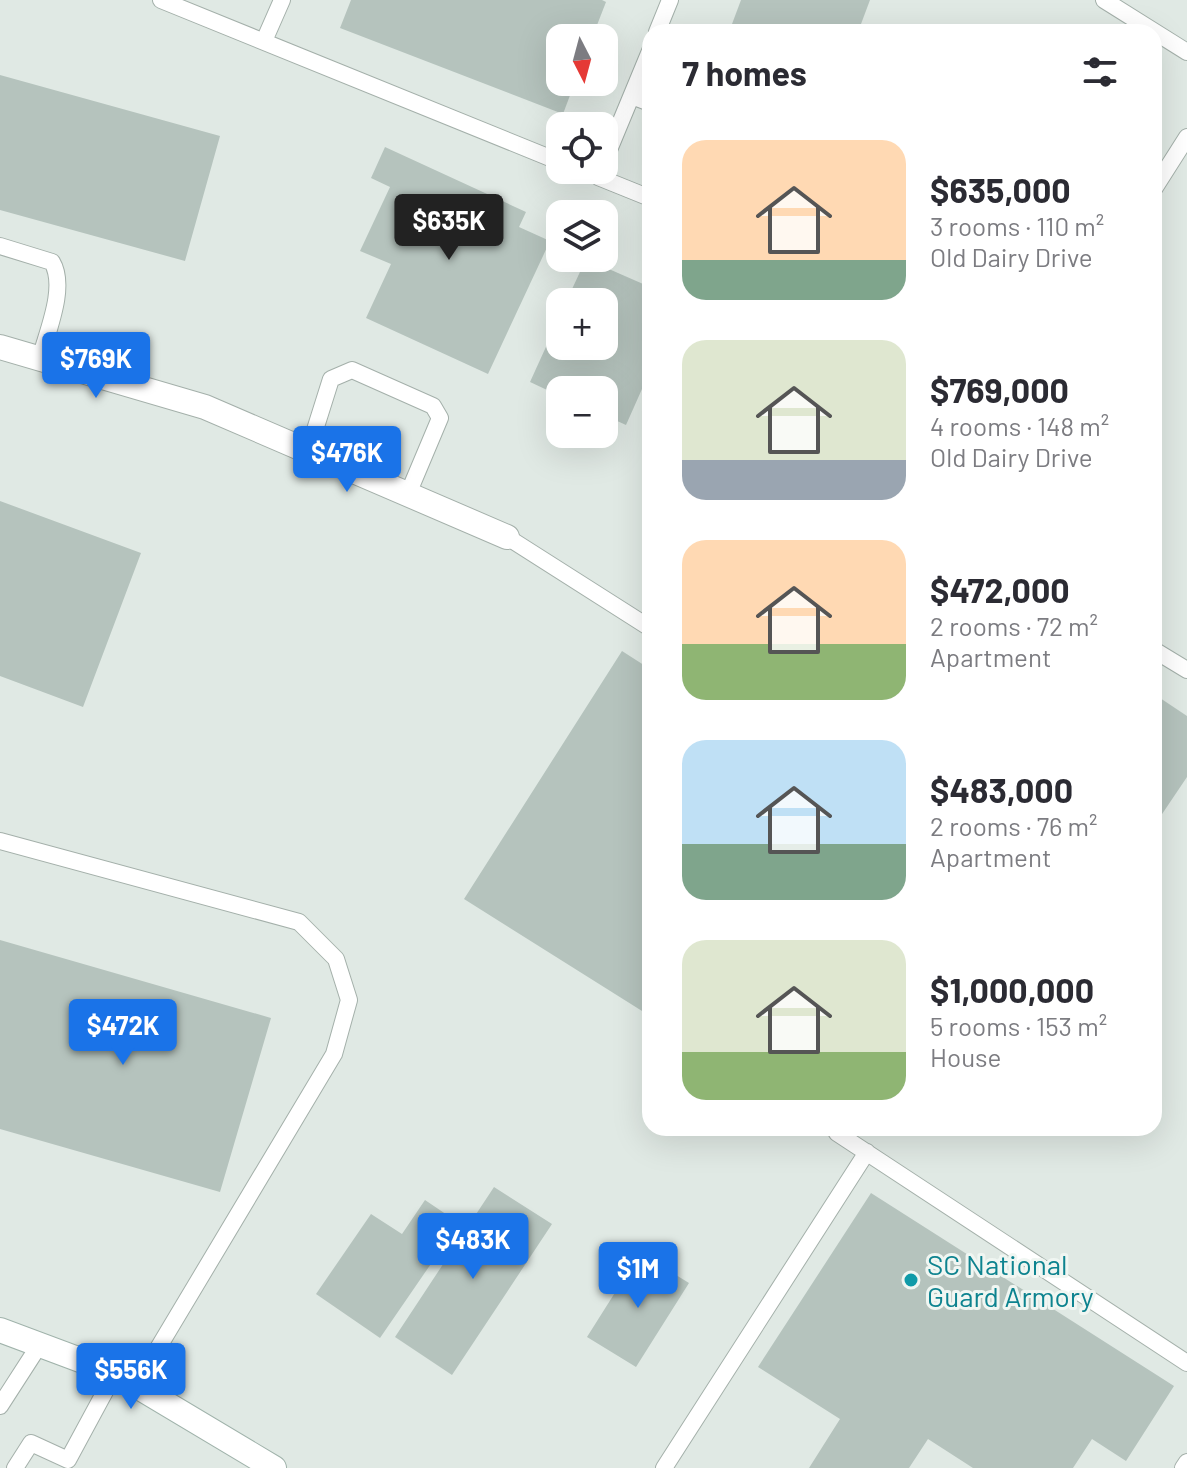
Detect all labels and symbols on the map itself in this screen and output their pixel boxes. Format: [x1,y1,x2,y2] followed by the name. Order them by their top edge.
[546,24,618,96] north arrow
[393,194,505,262] pin: $635K
[40,332,152,400] pin: $769K
[291,426,403,494] pin: $476K
[67,999,179,1067] pin: $472K
[417,1213,529,1281] pin: $483K
[599,1242,677,1310] pin: $1M
[927,1247,1094,1313] place label: SC National Guard Armory
[902,1271,920,1289] marker: SC National Guard Armory
[75,1343,187,1411] pin: $556K

